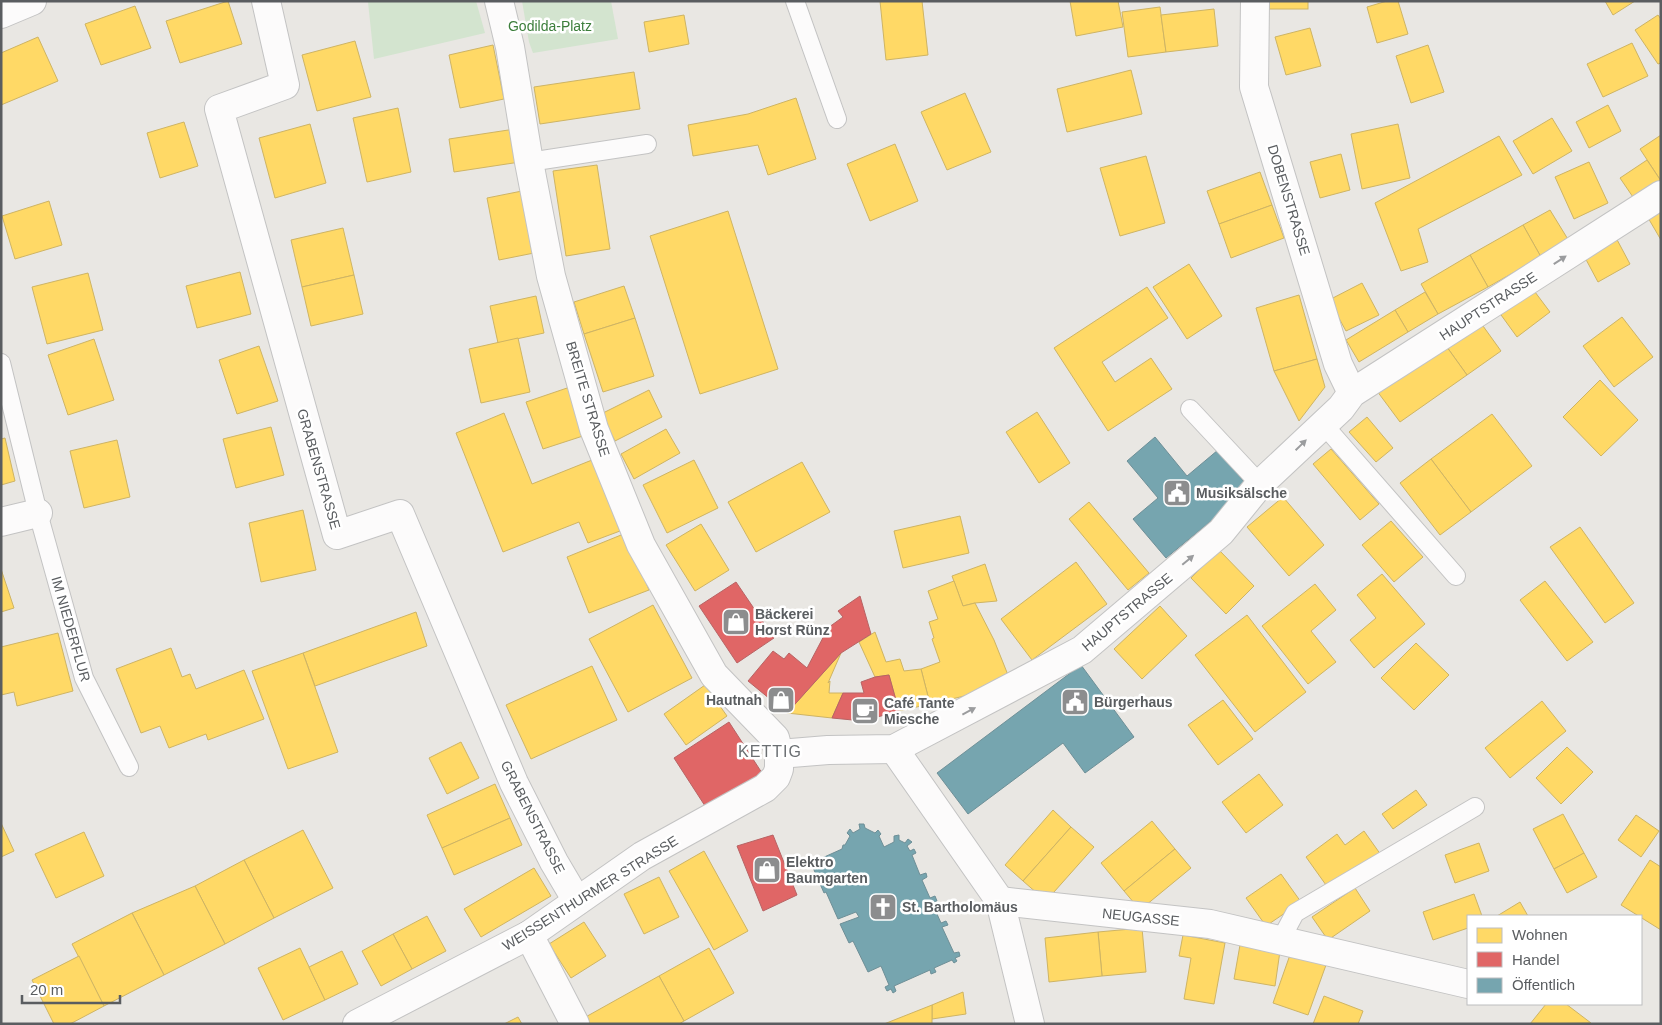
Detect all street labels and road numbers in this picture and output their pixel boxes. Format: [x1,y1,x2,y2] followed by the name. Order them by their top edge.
[1265,143,1313,257] street label: DOBENSTRASSE
[1436,269,1540,343] street label: HAUPTSTRASSE
[563,339,613,459] street label: BREITE STRASSE
[294,407,344,531] street label: GRABENSTRASSE
[1079,570,1175,654] street label: HAUPTSTRASSE
[48,574,94,684] street label: IM NIEDERFLUR
[498,758,568,876] street label: GRABENSTRASSE
[499,832,681,954] street label: WEISSENTHURMER STRASSE
[1101,905,1181,929] street label: NEUGASSE

